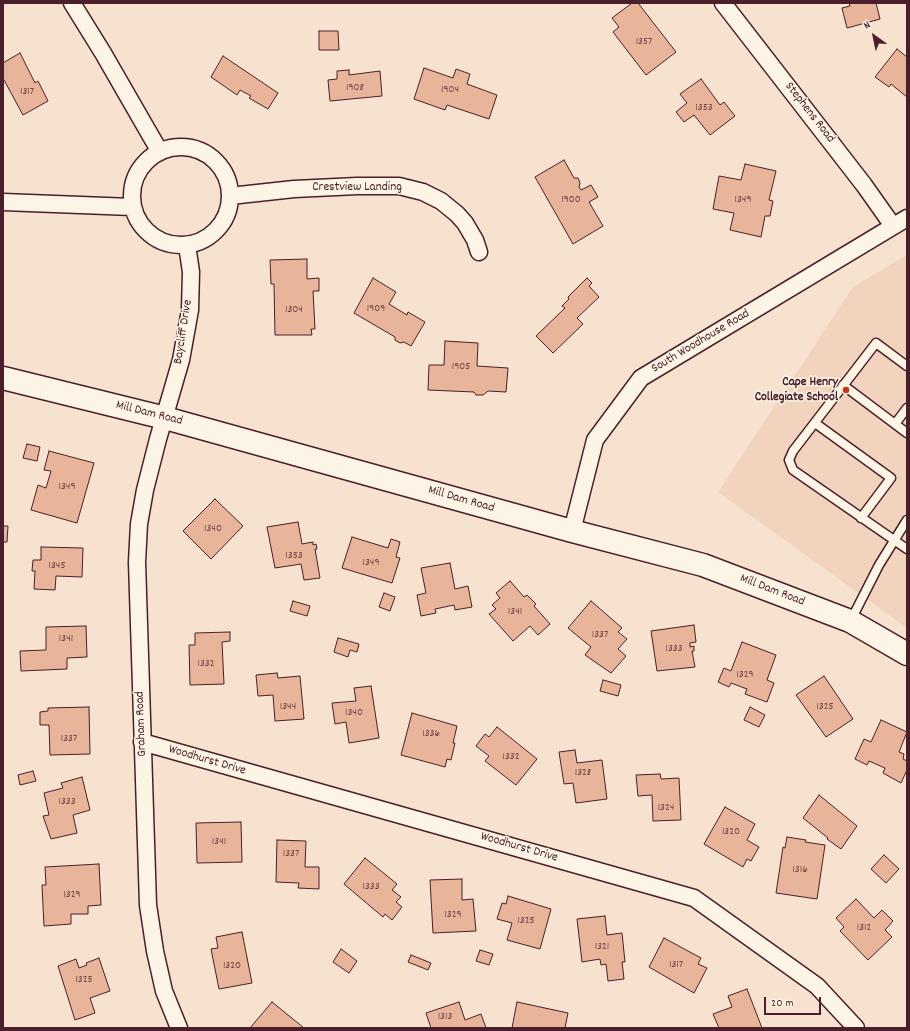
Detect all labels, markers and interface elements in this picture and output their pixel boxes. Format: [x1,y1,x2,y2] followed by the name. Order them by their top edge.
[854,16,894,56] north arrow
[861,18,874,34] text: N
[636,35,652,49] house number: 1357
[780,80,838,146] street label: Stephens Road
[346,81,364,95] house number: 1908
[441,83,459,97] house number: 1904
[20,85,34,99] house number: 1317
[695,101,713,115] house number: 1353
[312,180,402,196] street label: Crestview Landing
[561,193,581,207] house number: 1900
[735,193,751,207] house number: 1349
[171,299,197,365] street label: Baycliff Drive
[367,302,385,316] house number: 1909
[285,303,303,317] house number: 1304
[649,307,753,377] street label: South Woodhouse Road
[452,360,470,374] house number: 1905
[755,375,838,406] place label: Cape Henry Collegiate School
[841,385,851,395] marker: Cape Henry Collegiate School
[114,398,184,430] street label: Mill Dam Road
[59,480,75,494] house number: 1349
[426,483,496,517] street label: Mill Dam Road
[204,522,222,536] house number: 1340
[285,549,303,563] house number: 1353
[363,556,379,570] house number: 1349
[49,559,65,573] house number: 1345
[737,572,807,610] street label: Mill Dam Road
[508,605,522,619] house number: 1341
[592,628,608,642] house number: 1337
[59,632,73,646] house number: 1341
[665,642,683,656] house number: 1333
[198,657,214,671] house number: 1332
[736,668,754,682] house number: 1329
[133,691,151,757] street label: Graham Road
[280,700,296,714] house number: 1344
[816,700,834,714] house number: 1325
[345,706,363,720] house number: 1340
[422,727,440,741] house number: 1336
[61,732,77,746] house number: 1337
[166,743,248,779] street label: Woodhurst Drive
[503,750,519,764] house number: 1332
[575,766,591,780] house number: 1328
[58,795,76,809] house number: 1333
[658,801,674,815] house number: 1324
[722,825,740,839] house number: 1320
[478,830,560,866] street label: Woodhurst Drive
[212,835,226,849] house number: 1341
[283,847,299,861] house number: 1337
[792,863,808,877] house number: 1316
[362,880,380,894] house number: 1333
[63,888,81,902] house number: 1329
[444,908,462,922] house number: 1329
[517,914,535,928] house number: 1325
[857,921,871,935] house number: 1312
[595,940,609,954] house number: 1321
[669,958,683,972] house number: 1317
[223,959,241,973] house number: 1320
[75,973,93,987] house number: 1325
[766,989,823,1015] scale bar
[771,995,794,1012] text: 20 m
[438,1010,452,1024] house number: 1313

